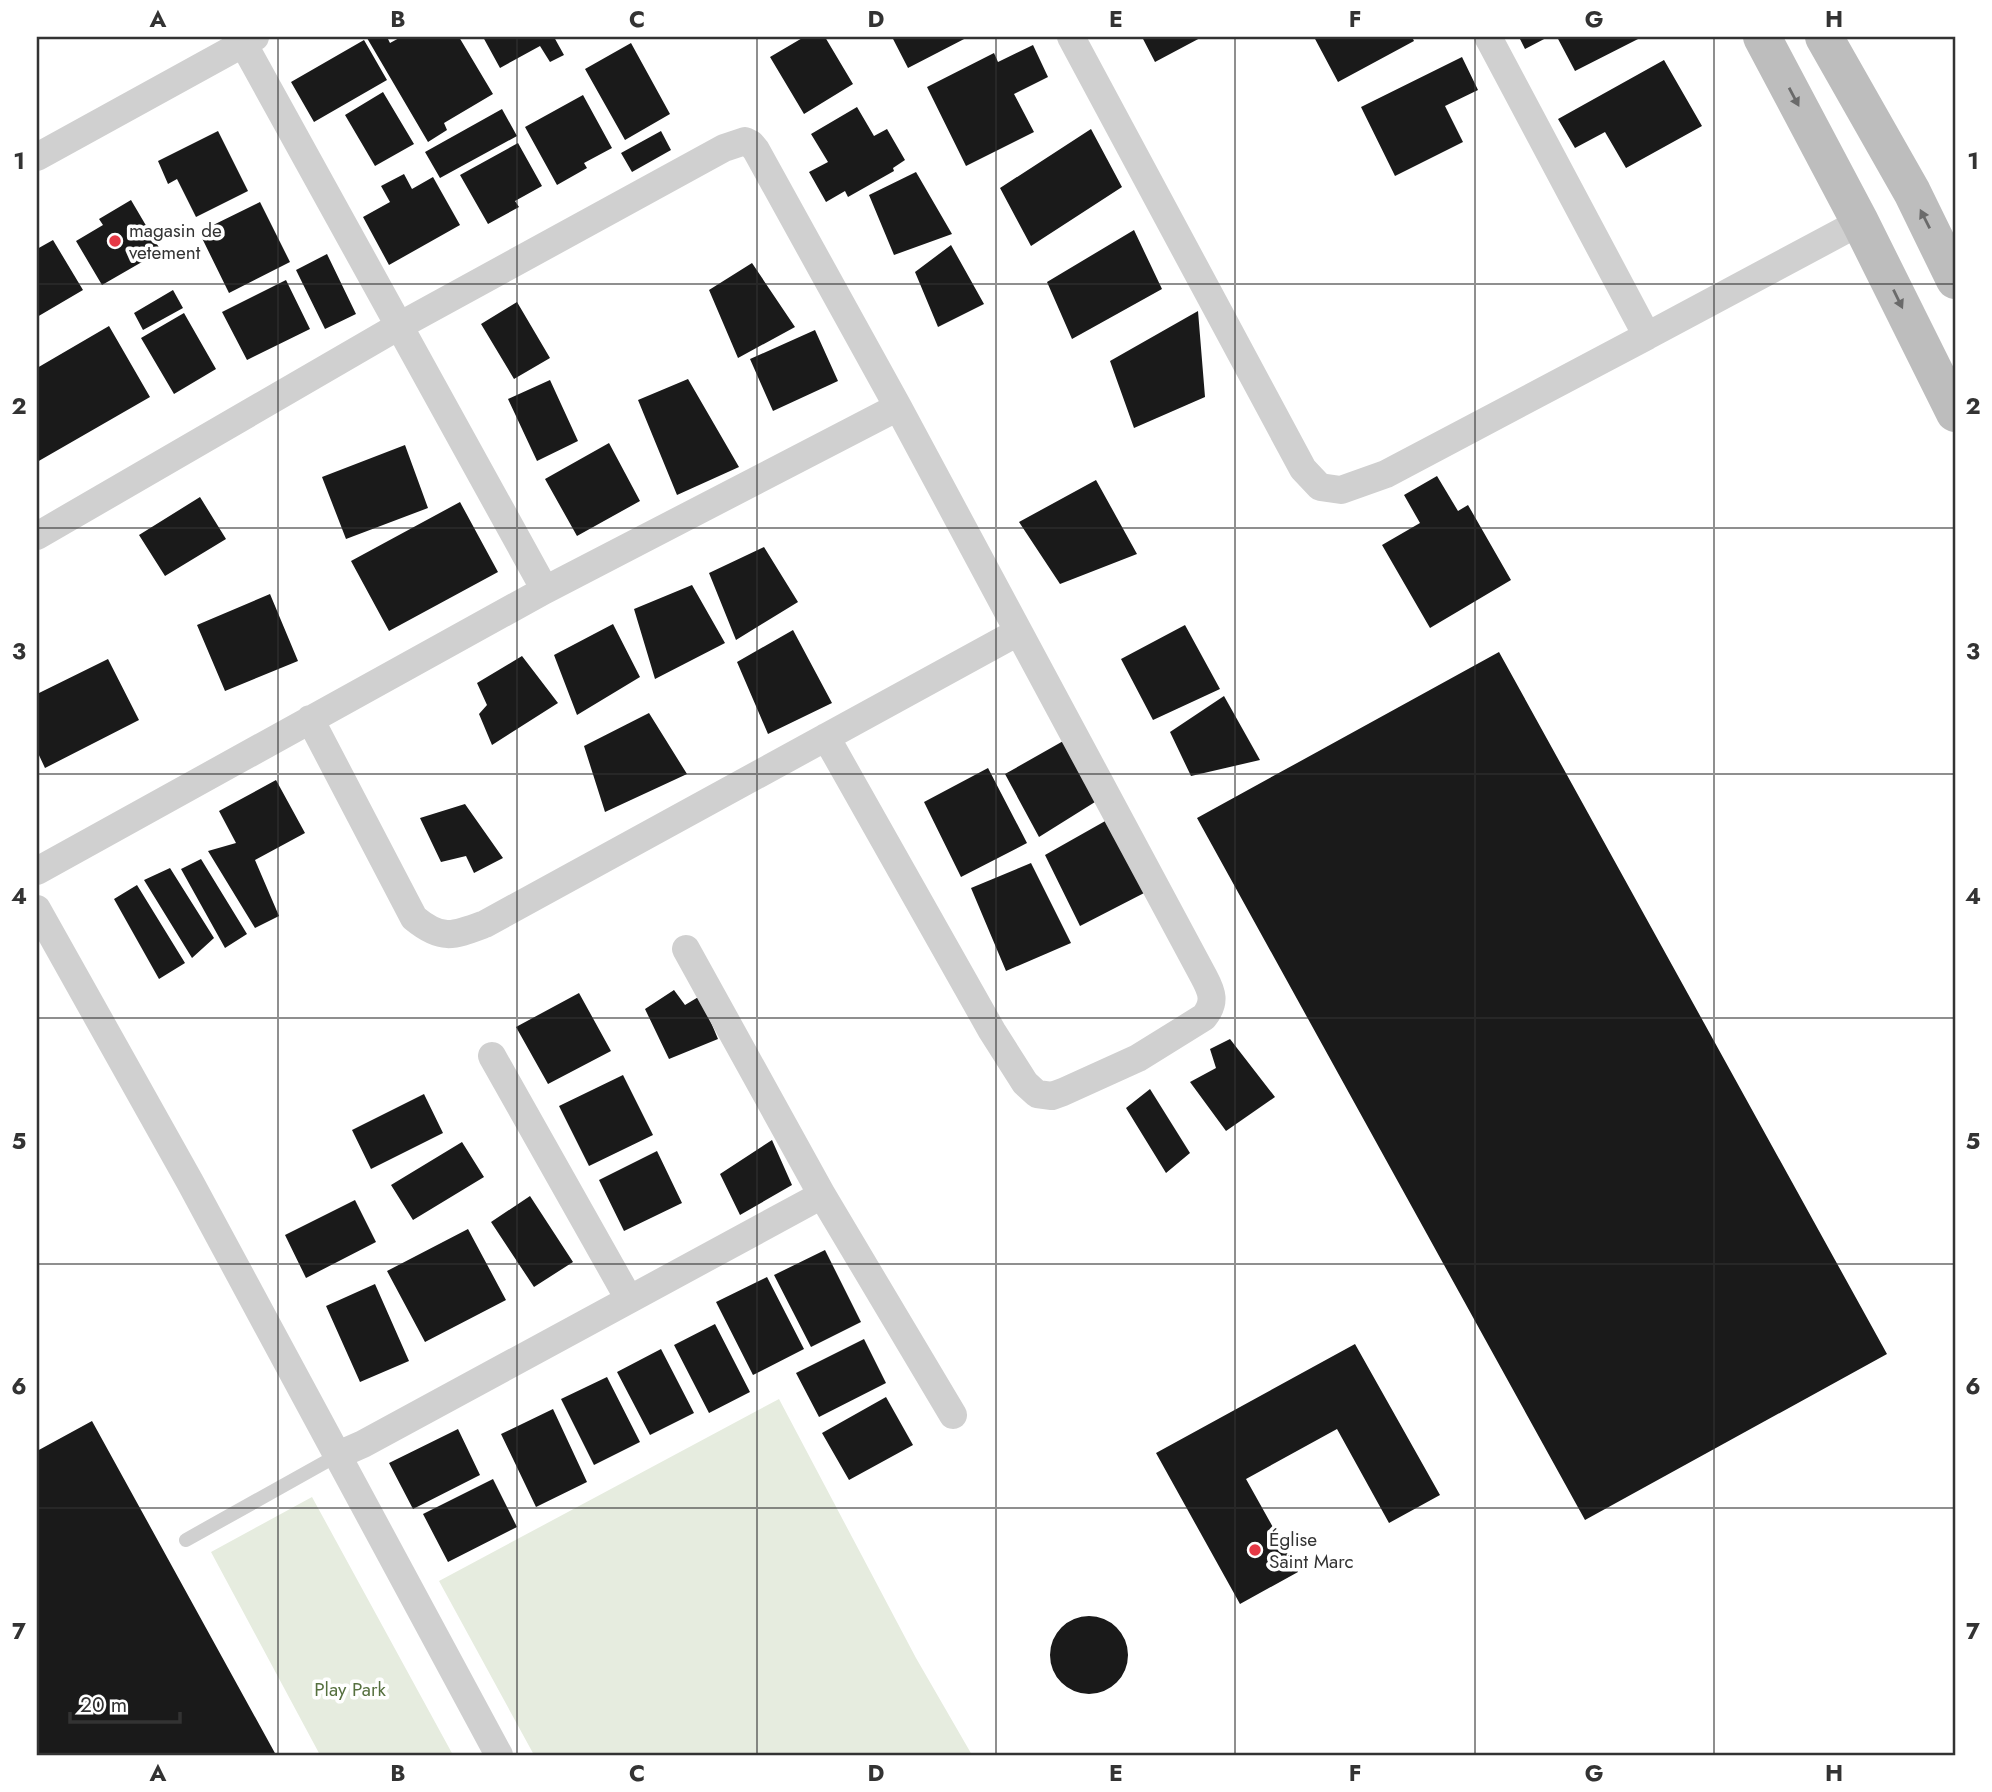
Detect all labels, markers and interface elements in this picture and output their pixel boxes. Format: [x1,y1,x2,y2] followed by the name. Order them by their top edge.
[149,2,167,36] text: A
[390,2,406,36] text: B
[629,2,645,36] text: C
[868,2,885,36] text: D
[1109,2,1123,36] text: E
[1349,2,1361,36] text: F
[1585,2,1603,36] text: G
[1825,2,1843,36] text: H
[1788,87,1799,107] one-way arrow
[13,144,25,178] text: 1
[1967,144,1979,178] text: 1
[1919,209,1930,229] one-way arrow
[129,217,222,266] place label: magasin de vetement
[107,233,123,249] marker: magasin de vetement
[1893,289,1904,309] one-way arrow
[11,389,27,423] text: 2
[1965,389,1981,423] text: 2
[12,634,26,668] text: 3
[1966,634,1980,668] text: 3
[11,879,27,913] text: 4
[1965,879,1981,913] text: 4
[12,1124,26,1158] text: 5
[1966,1124,1980,1158] text: 5
[11,1369,27,1403] text: 6
[1965,1369,1981,1403] text: 6
[1269,1526,1354,1575] place label: Église Saint Marc
[1247,1542,1263,1558] marker: Église Saint Marc
[12,1614,26,1648] text: 7
[1966,1614,1980,1648] text: 7
[314,1676,387,1703] park label: Play Park
[70,1680,180,1724] scale bar
[80,1690,127,1720] text: 20 m
[149,1756,167,1790] text: A
[390,1756,406,1790] text: B
[629,1756,645,1790] text: C
[868,1756,885,1790] text: D
[1109,1756,1123,1790] text: E
[1349,1756,1361,1790] text: F
[1585,1756,1603,1790] text: G
[1825,1756,1843,1790] text: H

